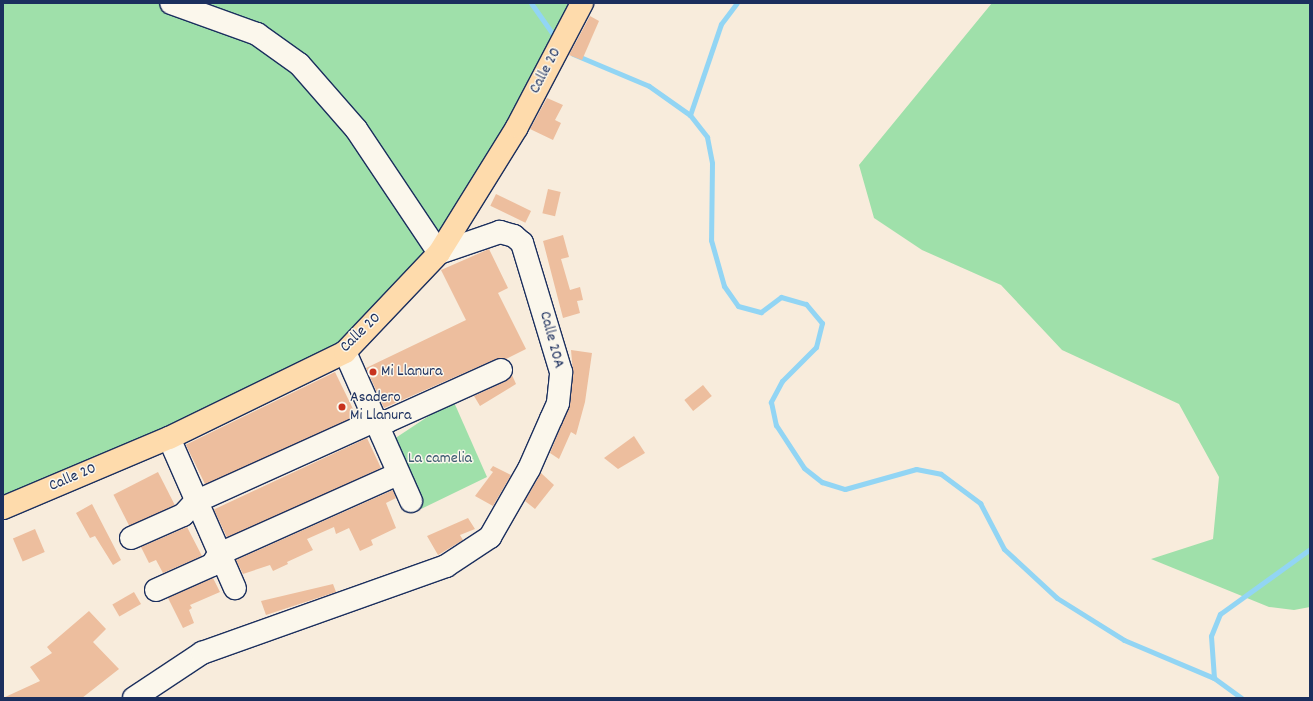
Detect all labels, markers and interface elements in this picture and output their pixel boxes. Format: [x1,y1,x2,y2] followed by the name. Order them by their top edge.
[526,45,566,97] street label: Calle 20
[337,309,385,357] street label: Calle 20
[534,309,568,371] street label: Calle 20A
[381,362,443,382] place label: Mi Llanura
[368,367,378,377] marker: Mi Llanura
[350,388,412,426] place label: Asadero Mi Llanura
[337,402,347,412] marker: Asadero Mi Llanura
[408,449,472,469] park label: La camelia
[46,460,100,496] street label: Calle 20

